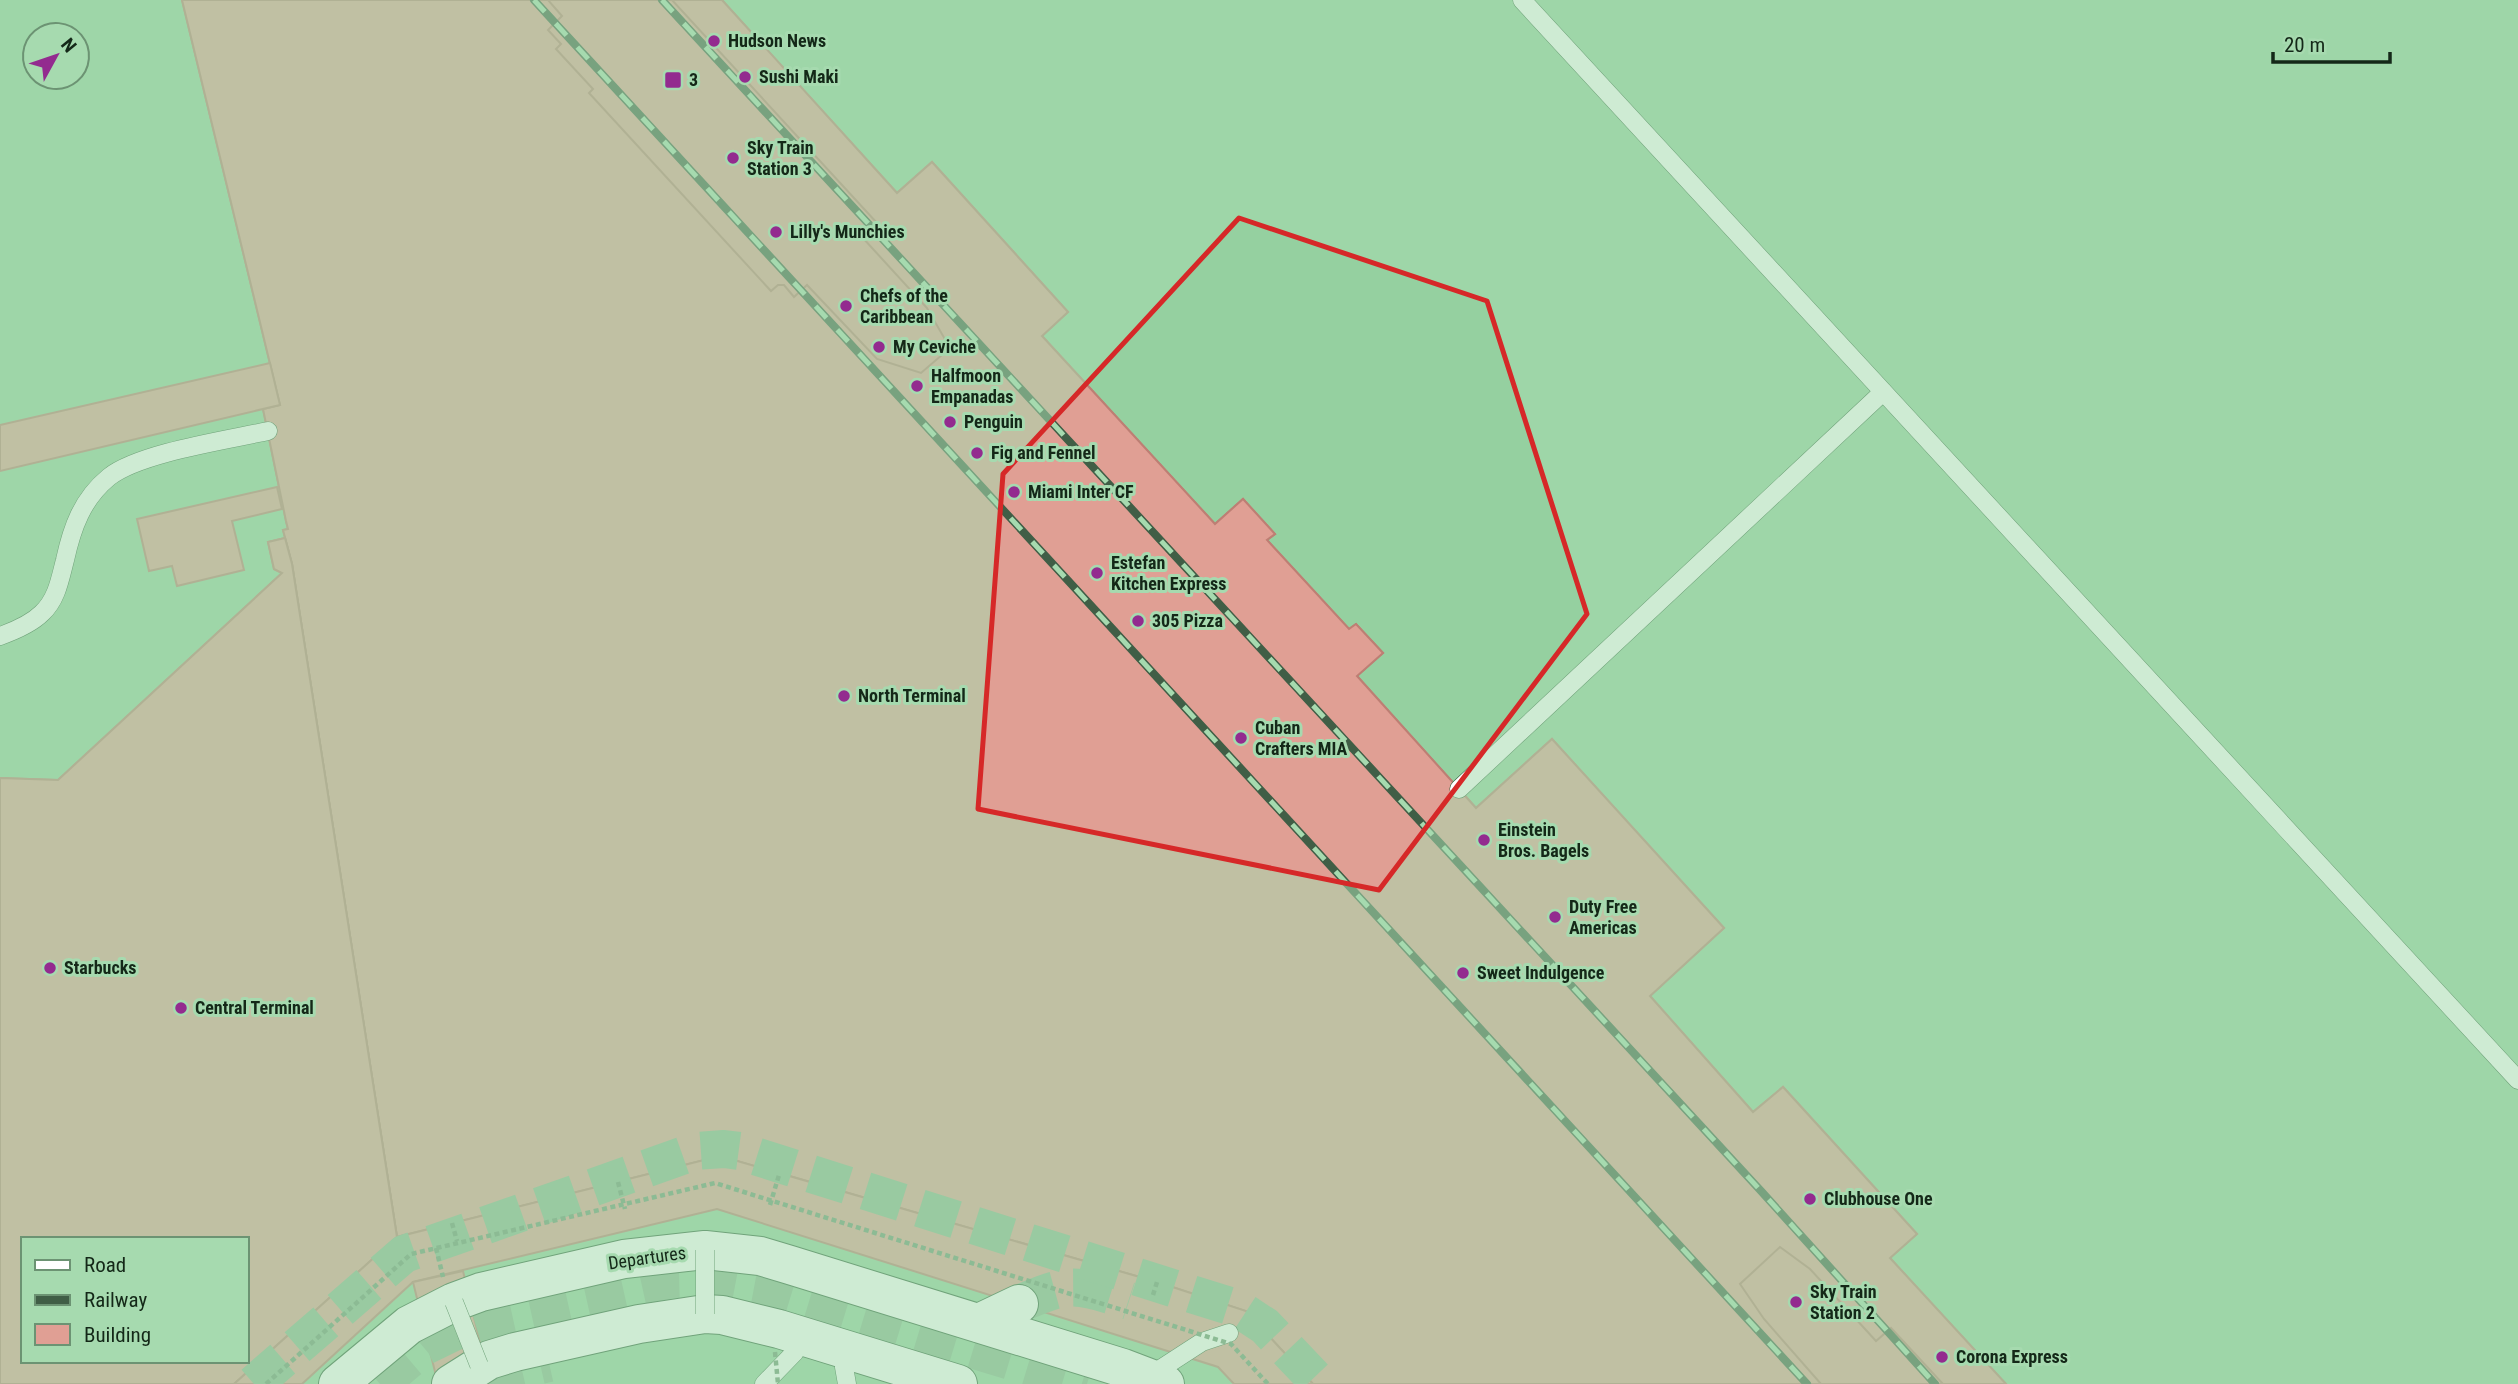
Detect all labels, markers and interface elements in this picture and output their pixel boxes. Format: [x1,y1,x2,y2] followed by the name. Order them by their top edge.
[21,21,91,91] north arrow
[2273,21,2390,65] scale bar
[728,30,826,51] place label: Hudson News
[706,33,722,49] marker: Hudson News
[2284,33,2325,57] text: 20 m
[56,34,81,57] text: N
[759,66,839,87] place label: Sushi Maki
[689,69,698,90] place label: 3
[737,69,753,85] marker: Sushi Maki
[663,70,683,90] marker: 3
[747,137,814,179] place label: Sky Train Station 3
[725,150,741,166] marker: Sky Train Station 3
[790,221,905,242] place label: Lilly's Munchies
[768,224,784,240] marker: Lilly's Munchies
[860,285,948,327] place label: Chefs of the Caribbean
[838,298,854,314] marker: Chefs of the Caribbean
[893,336,976,357] place label: My Ceviche
[871,339,887,355] marker: My Ceviche
[931,365,1014,407] place label: Halfmoon Empanadas
[909,378,925,394] marker: Halfmoon Empanadas
[964,411,1023,432] place label: Penguin
[942,414,958,430] marker: Penguin
[991,442,1096,463] place label: Fig and Fennel
[969,445,985,461] marker: Fig and Fennel
[1028,481,1134,502] place label: Miami Inter CF
[1006,484,1022,500] marker: Miami Inter CF
[1111,552,1226,594] place label: Estefan Kitchen Express
[1089,565,1105,581] marker: Estefan Kitchen Express
[1152,610,1223,631] place label: 305 Pizza
[1130,613,1146,629] marker: 305 Pizza
[858,685,966,706] place label: North Terminal
[836,688,852,704] marker: North Terminal
[1255,717,1347,759] place label: Cuban Crafters MIA
[1233,730,1249,746] marker: Cuban Crafters MIA
[1498,819,1589,861] place label: Einstein Bros. Bagels
[1476,832,1492,848] marker: Einstein Bros. Bagels
[1569,896,1637,938] place label: Duty Free Americas
[1547,909,1563,925] marker: Duty Free Americas
[64,957,137,978] place label: Starbucks
[42,960,58,976] marker: Starbucks
[1477,962,1605,983] place label: Sweet Indulgence
[1455,965,1471,981] marker: Sweet Indulgence
[195,997,314,1018] place label: Central Terminal
[173,1000,189,1016] marker: Central Terminal
[1824,1188,1933,1209] place label: Clubhouse One
[1802,1191,1818,1207] marker: Clubhouse One
[21,1237,248,1363] legend
[607,1242,687,1273] street label: Departures
[84,1253,126,1277] text: Road
[1810,1281,1877,1323] place label: Sky Train Station 2
[84,1288,147,1312] text: Railway
[1788,1294,1804,1310] marker: Sky Train Station 2
[84,1323,151,1347] text: Building
[1956,1346,2068,1367] place label: Corona Express
[1934,1349,1950,1365] marker: Corona Express

